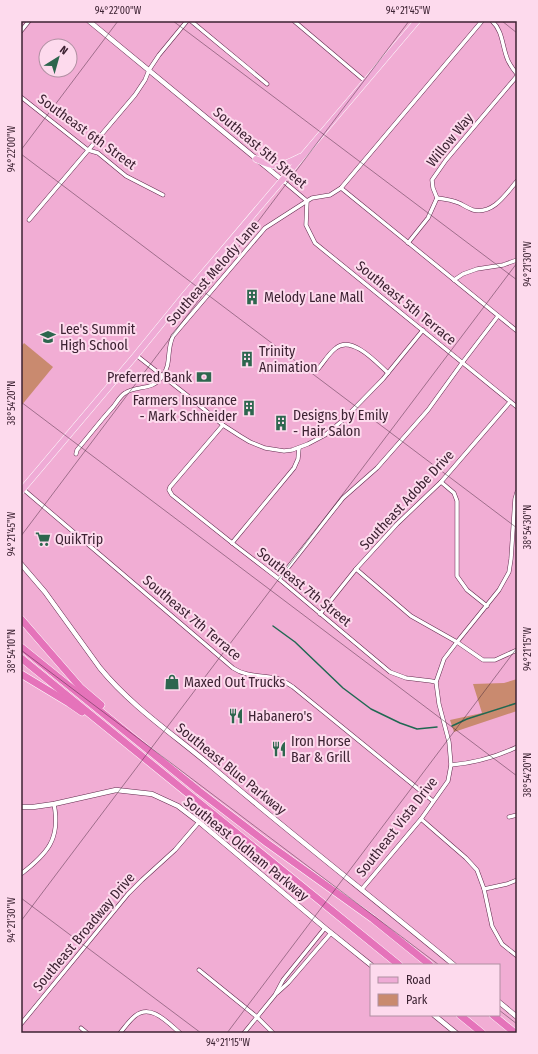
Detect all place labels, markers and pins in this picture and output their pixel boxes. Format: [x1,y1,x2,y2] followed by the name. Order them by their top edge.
[243,288,261,306] building icon: Melody Lane Mall
[264,289,364,306] place label: Melody Lane Mall
[60,321,136,354] place label: Lee's Summit High School
[39,328,57,346] school or university icon: Lee's Summit High School
[259,343,318,376] place label: Trinity Animation
[238,350,256,368] building icon: Trinity Animation
[195,368,213,386] bank icon: Preferred Bank
[107,369,192,386] place label: Preferred Bank
[133,392,237,425] place label: Farmers Insurance - Mark Schneider
[240,399,258,417] building icon: Farmers Insurance - Mark Schneider
[293,407,389,440] place label: Designs by Emily - Hair Salon
[272,414,290,432] building icon: Designs by Emily - Hair Salon
[34,530,52,548] supermarket icon: QuikTrip
[55,531,103,548] place label: QuikTrip
[163,673,181,691] shop icon: Maxed Out Trucks
[184,674,285,691] place label: Maxed Out Trucks
[227,707,245,725] restaurant icon: Habanero's
[248,708,312,725] place label: Habanero's
[291,733,351,766] place label: Iron Horse Bar & Grill
[270,740,288,758] restaurant icon: Iron Horse Bar & Grill

